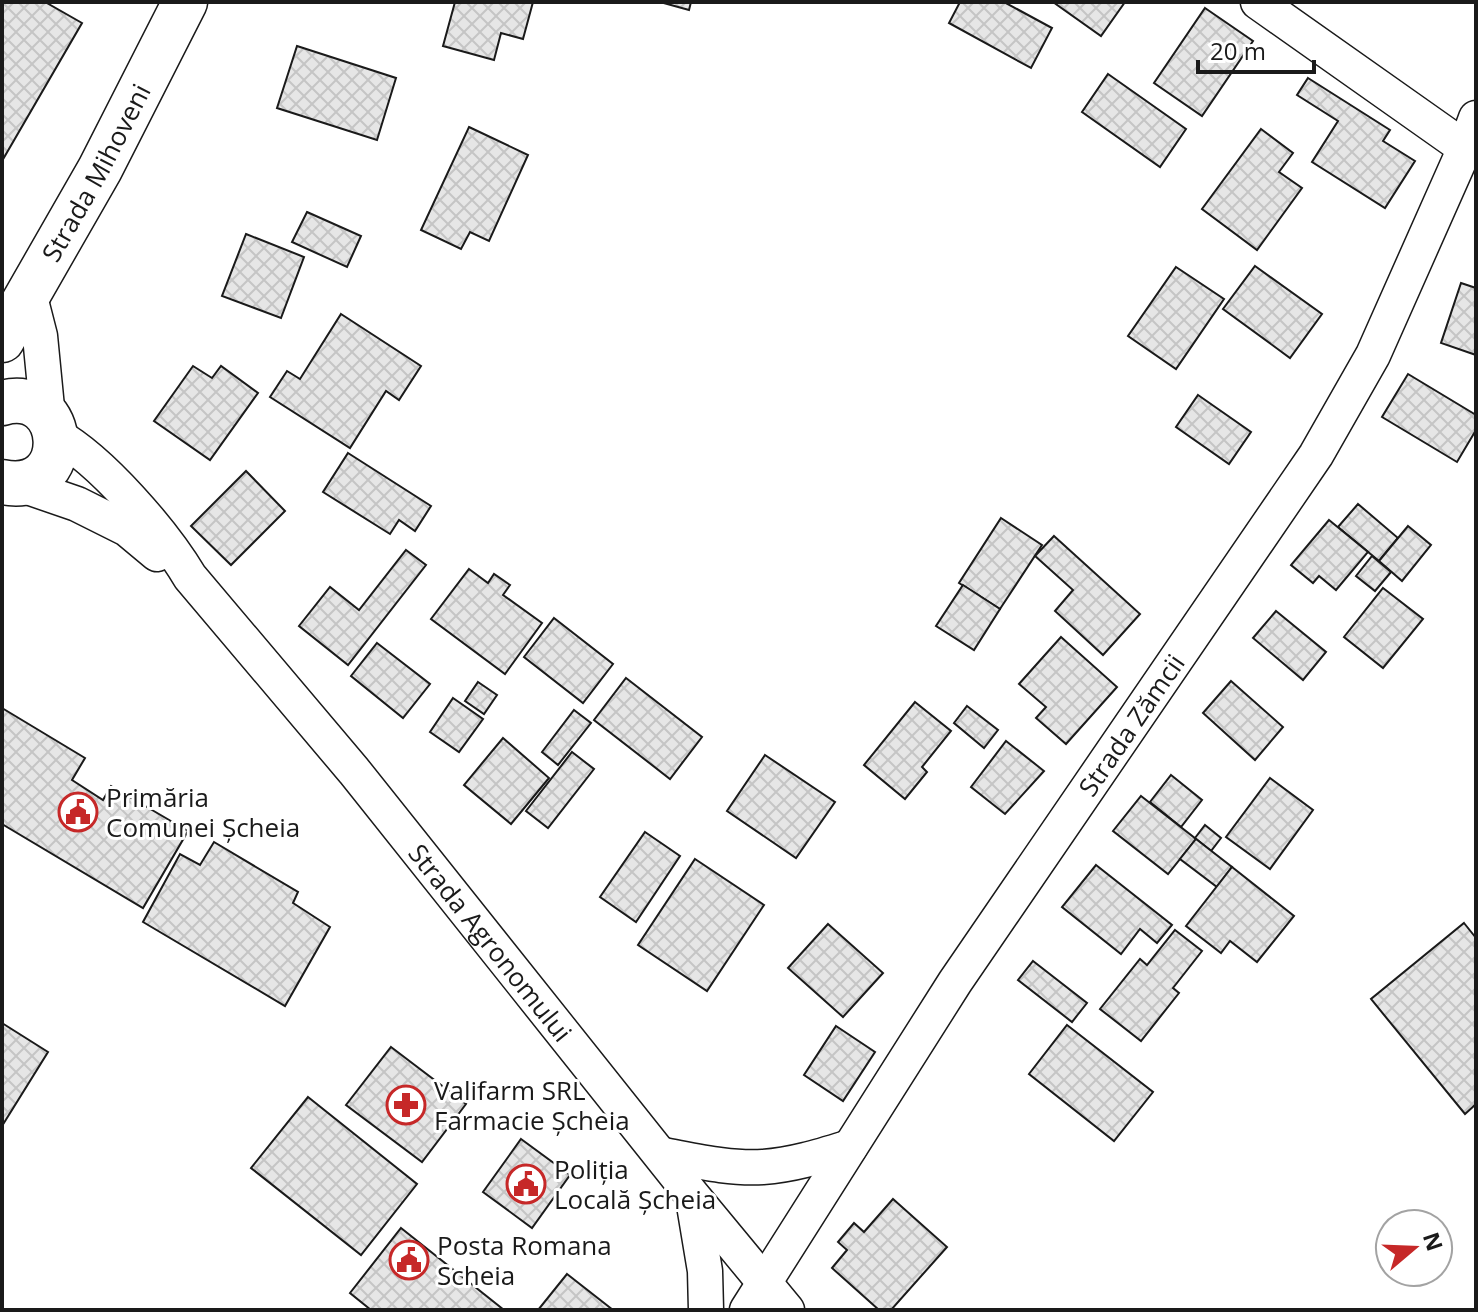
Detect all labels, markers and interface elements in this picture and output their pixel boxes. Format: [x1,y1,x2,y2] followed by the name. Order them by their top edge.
[1198,24,1314,74] scale bar
[1210,34,1266,67] text: 20 m
[33,77,159,268] street label: Strada Mihoveni
[1070,647,1193,803] street label: Strada Zămcii
[106,779,300,845] place label: Primăria Comunei Șcheia
[57,791,99,833] public building icon: Primăria Comunei Șcheia
[401,836,581,1049] street label: Strada Agronomului
[434,1072,630,1138] place label: Valifarm SRL Farmacie Șcheia
[385,1084,427,1126] pharmacy icon: Valifarm SRL Farmacie Șcheia
[554,1151,716,1217] place label: Poliția Locală Șcheia
[505,1163,547,1205] public building icon: Poliția Locală Șcheia
[1374,1208,1454,1288] north arrow
[437,1227,612,1293] place label: Posta Romana Scheia
[1417,1228,1451,1255] text: N
[388,1239,430,1281] public building icon: Posta Romana Scheia

